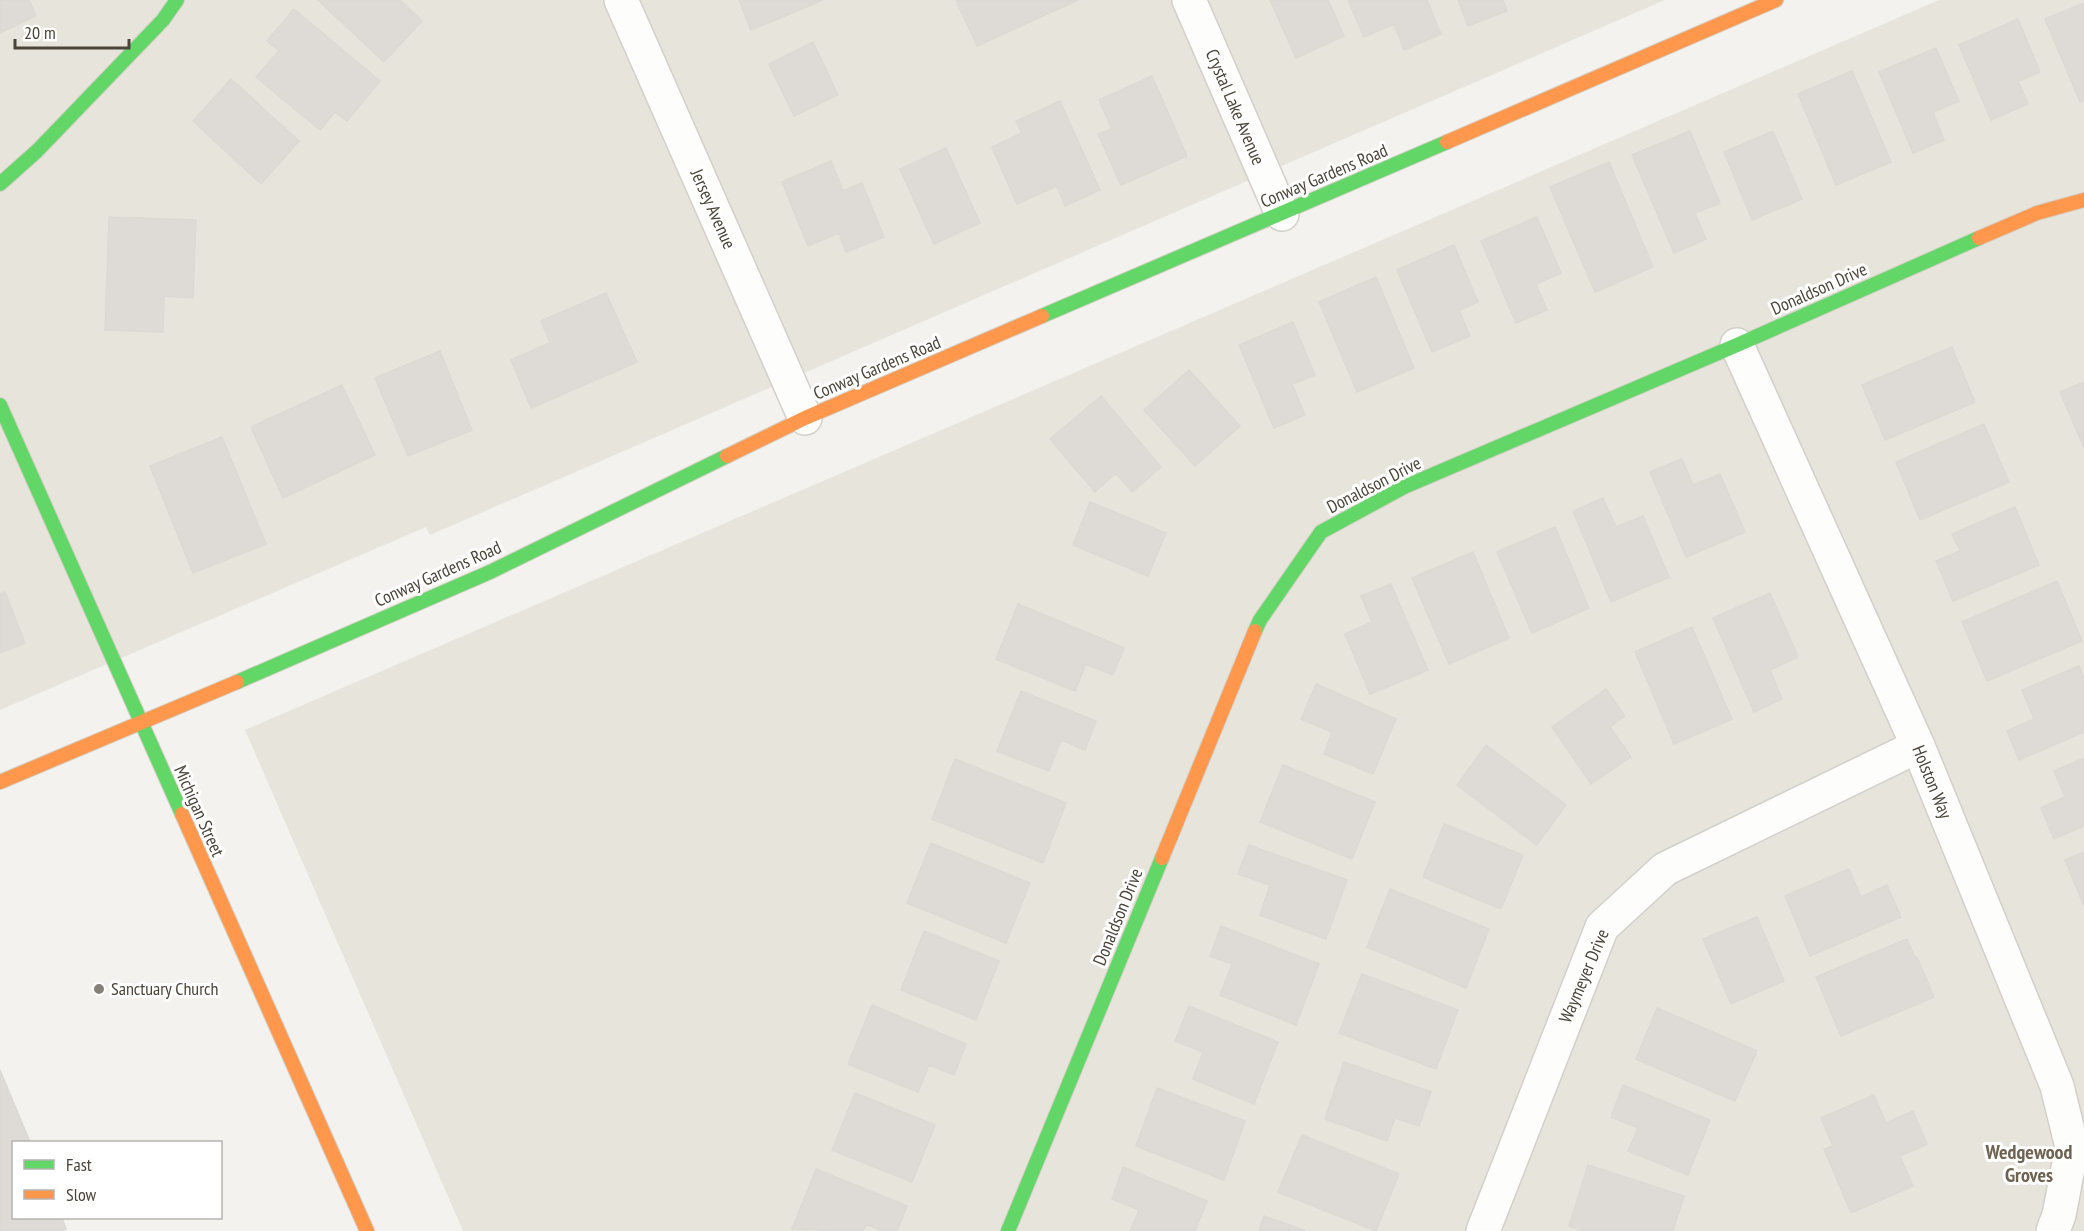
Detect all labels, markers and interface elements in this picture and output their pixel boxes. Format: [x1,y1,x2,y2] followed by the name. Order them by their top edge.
[15,12,129,50] scale bar
[24,21,56,44] text: 20 m
[1201,45,1270,168] street label: Crystal Lake Avenue
[1257,138,1391,213] street label: Conway Gardens Road
[685,164,741,252] street label: Jersey Avenue
[1767,257,1870,320] street label: Donaldson Drive
[810,330,944,405] street label: Conway Gardens Road
[1323,451,1425,518] street label: Donaldson Drive
[371,535,505,612] street label: Conway Gardens Road
[1907,742,1958,822] street label: Holston Way
[169,762,230,860] street label: Michigan Street
[1088,865,1147,969] street label: Donaldson Drive
[1553,925,1614,1026] street label: Waymeyer Drive
[111,977,218,1000] place label: Sanctuary Church
[92,982,106,996] marker: Sanctuary Church
[1985,1139,2072,1188] district label: Wedgewood Groves
[12,1141,222,1219] legend
[66,1153,92,1176] text: Fast
[66,1183,97,1206] text: Slow

